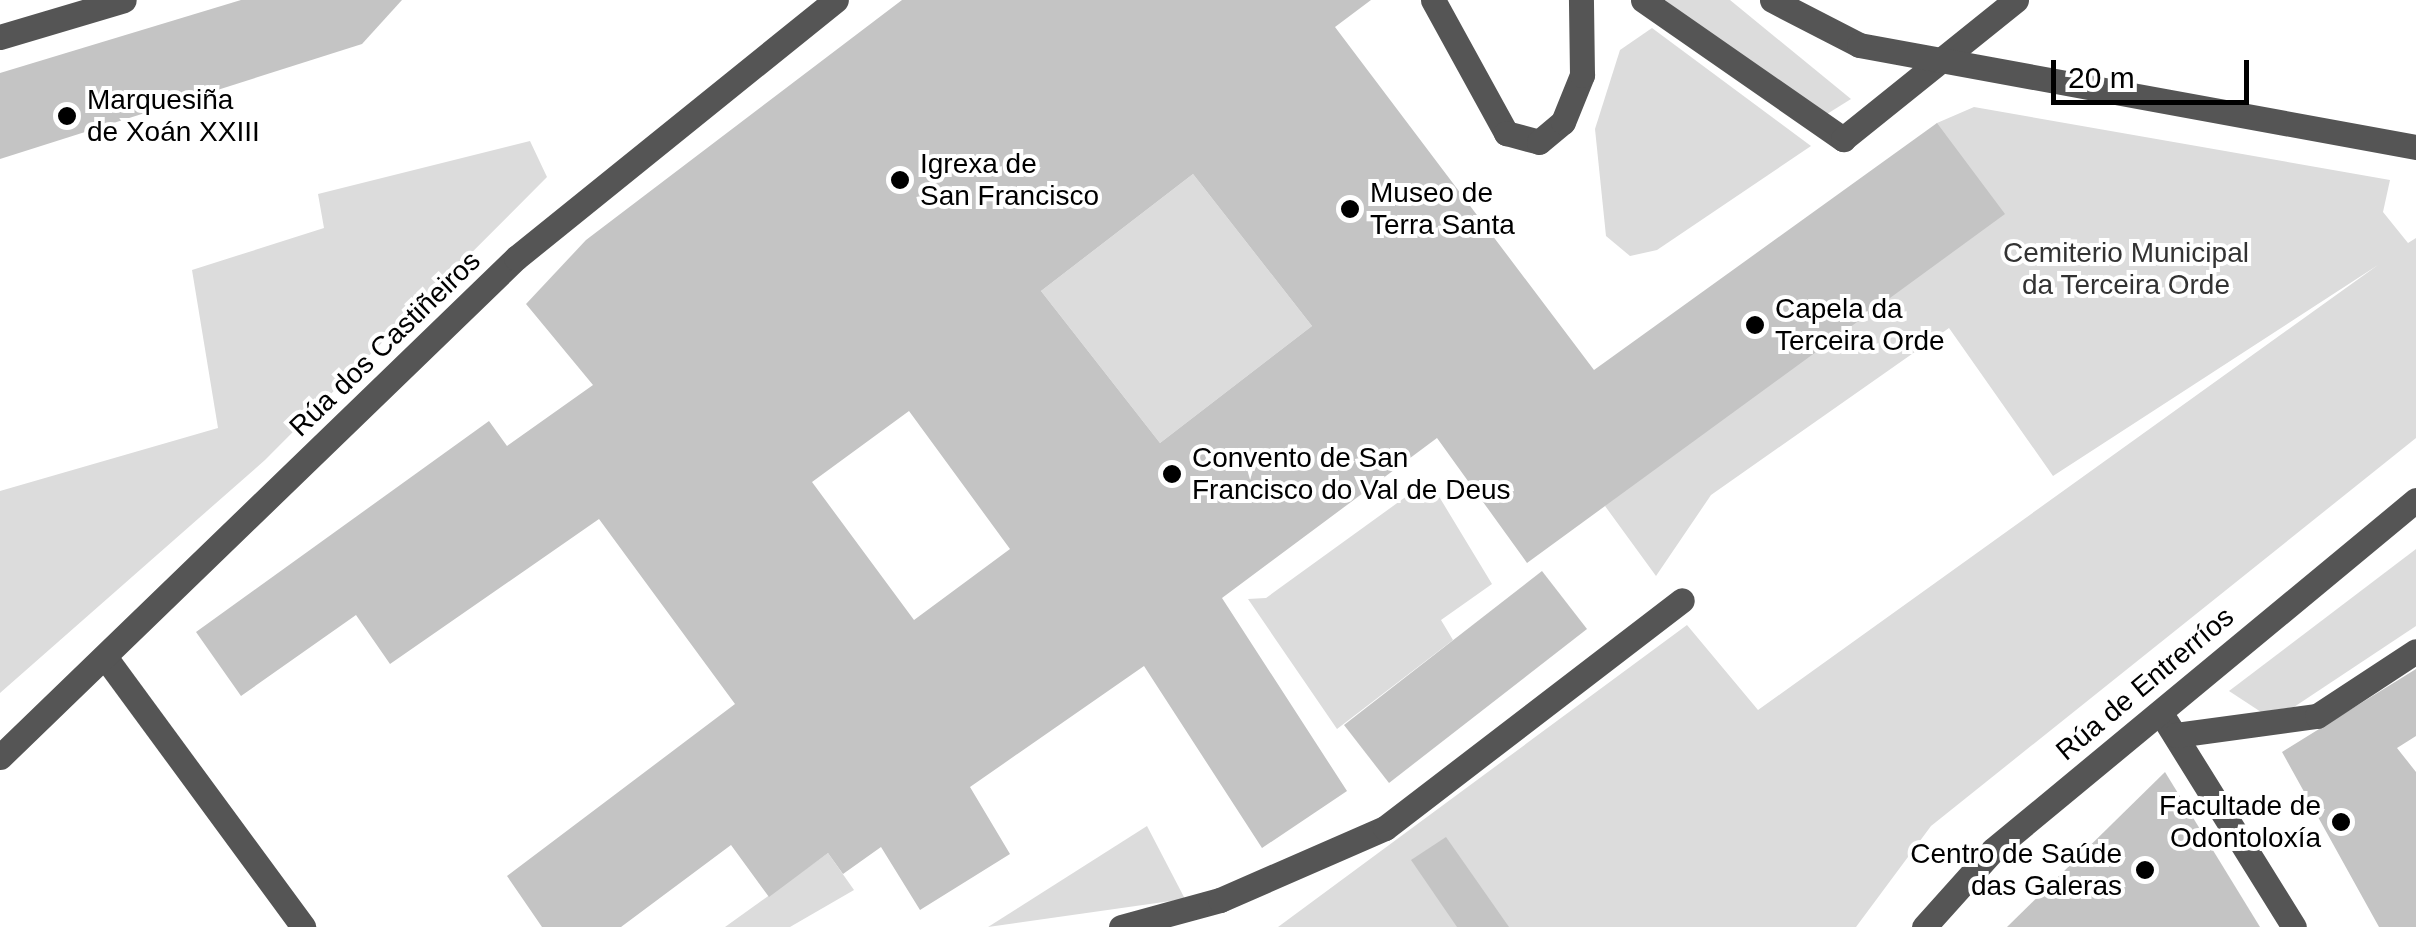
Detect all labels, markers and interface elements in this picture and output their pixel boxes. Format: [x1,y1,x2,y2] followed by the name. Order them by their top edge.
[2056,40,2254,102] scale bar
[2068,61,2135,94] text: 20 m
[87,83,260,149] place label: Marquesiña de Xoán XXIII
[56,105,78,127] marker: Marquesiña de Xoán XXIII
[920,147,1099,213] place label: Igrexa de San Francisco
[889,169,911,191] marker: Igrexa de San Francisco
[1370,176,1515,242] place label: Museo de Terra Santa
[1339,198,1361,220] marker: Museo de Terra Santa
[2003,236,2249,302] park label: Cemiterio Municipal da Terceira Orde
[283,244,487,444] street label: Rúa dos Castiñeiros
[1775,292,1945,358] place label: Capela da Terceira Orde
[1744,314,1766,336] marker: Capela da Terceira Orde
[1192,441,1511,507] place label: Convento de San Francisco do Val de Deus
[1161,463,1183,485] marker: Convento de San Francisco do Val de Deus
[2050,600,2240,768] street label: Rúa de Entrerríos
[2159,789,2321,855] place label: Facultade de Odontoloxía
[2330,811,2352,833] marker: Facultade de Odontoloxía
[1910,837,2122,903] place label: Centro de Saúde das Galeras
[2132,857,2158,883] marker: Centro de Saúde das Galeras

